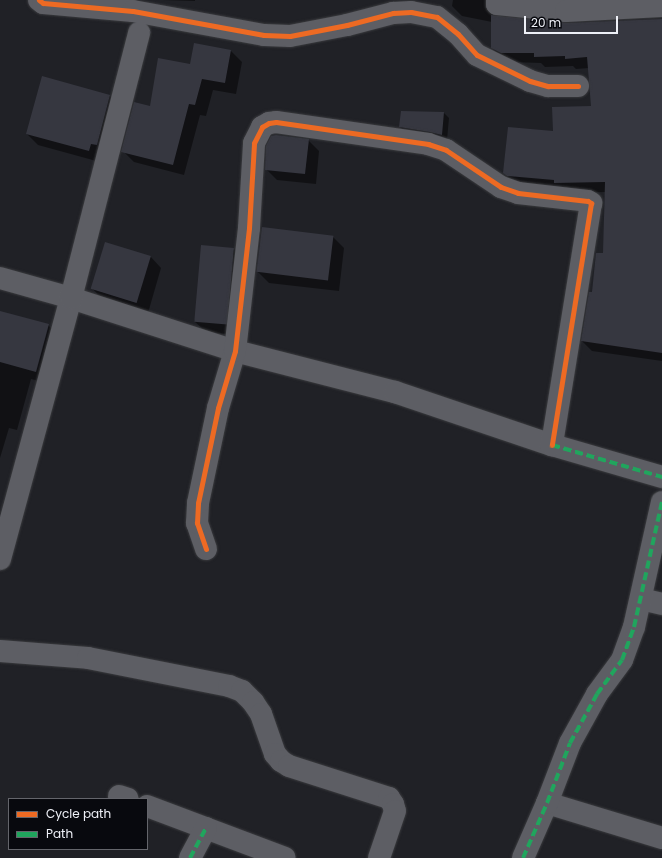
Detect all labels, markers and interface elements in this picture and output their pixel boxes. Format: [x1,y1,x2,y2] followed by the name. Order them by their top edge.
[526,8,620,34] scale bar
[531,14,561,31] text: 20 m
[8,798,148,850] legend
[46,805,111,822] text: Cycle path
[46,825,73,842] text: Path

